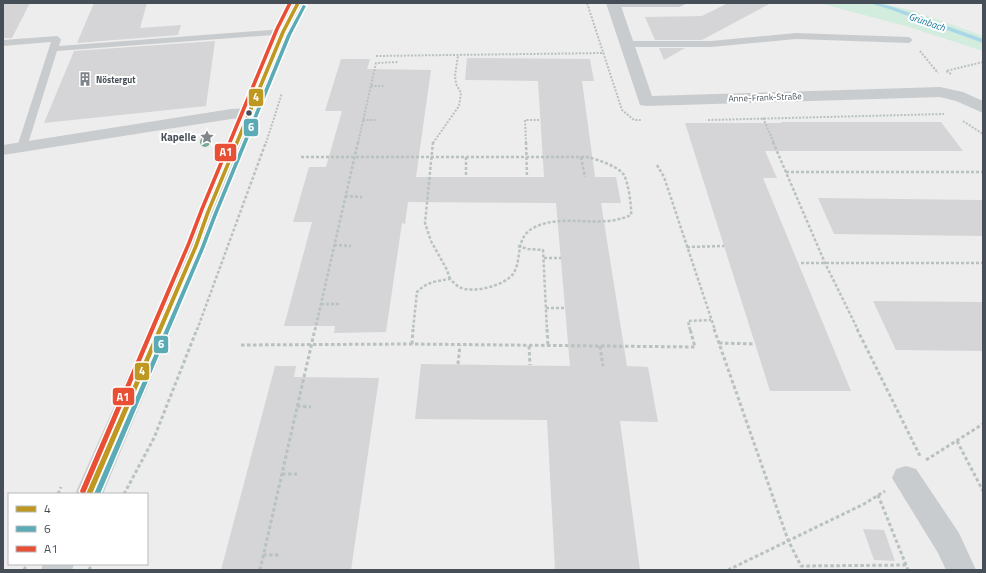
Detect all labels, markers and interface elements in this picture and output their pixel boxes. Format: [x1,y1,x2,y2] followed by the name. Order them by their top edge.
[907,9,948,36] water label: Grünbach
[77,71,93,87] building icon: Nöstergut
[96,73,136,86] place label: Nöstergut
[248,88,264,107] line badge: 4
[253,89,259,105] text: 4
[728,89,802,105] street label: Anne-Frank-Straße
[244,108,254,118] unlabelled marker
[243,118,259,137] line badge: 6
[248,119,254,135] text: 6
[161,129,196,145] place label: Kapelle
[199,129,215,145] place icon: Kapelle
[214,143,237,162] line badge: A1
[220,144,232,160] text: A1
[153,335,169,354] line badge: 6
[158,336,164,352] text: 6
[134,362,150,381] line badge: 4
[139,363,145,379] text: 4
[112,387,135,406] line badge: A1
[117,389,129,405] text: A1
[8,493,148,565] legend
[44,499,51,518] text: 4
[44,519,51,538] text: 6
[44,539,58,558] text: A1

